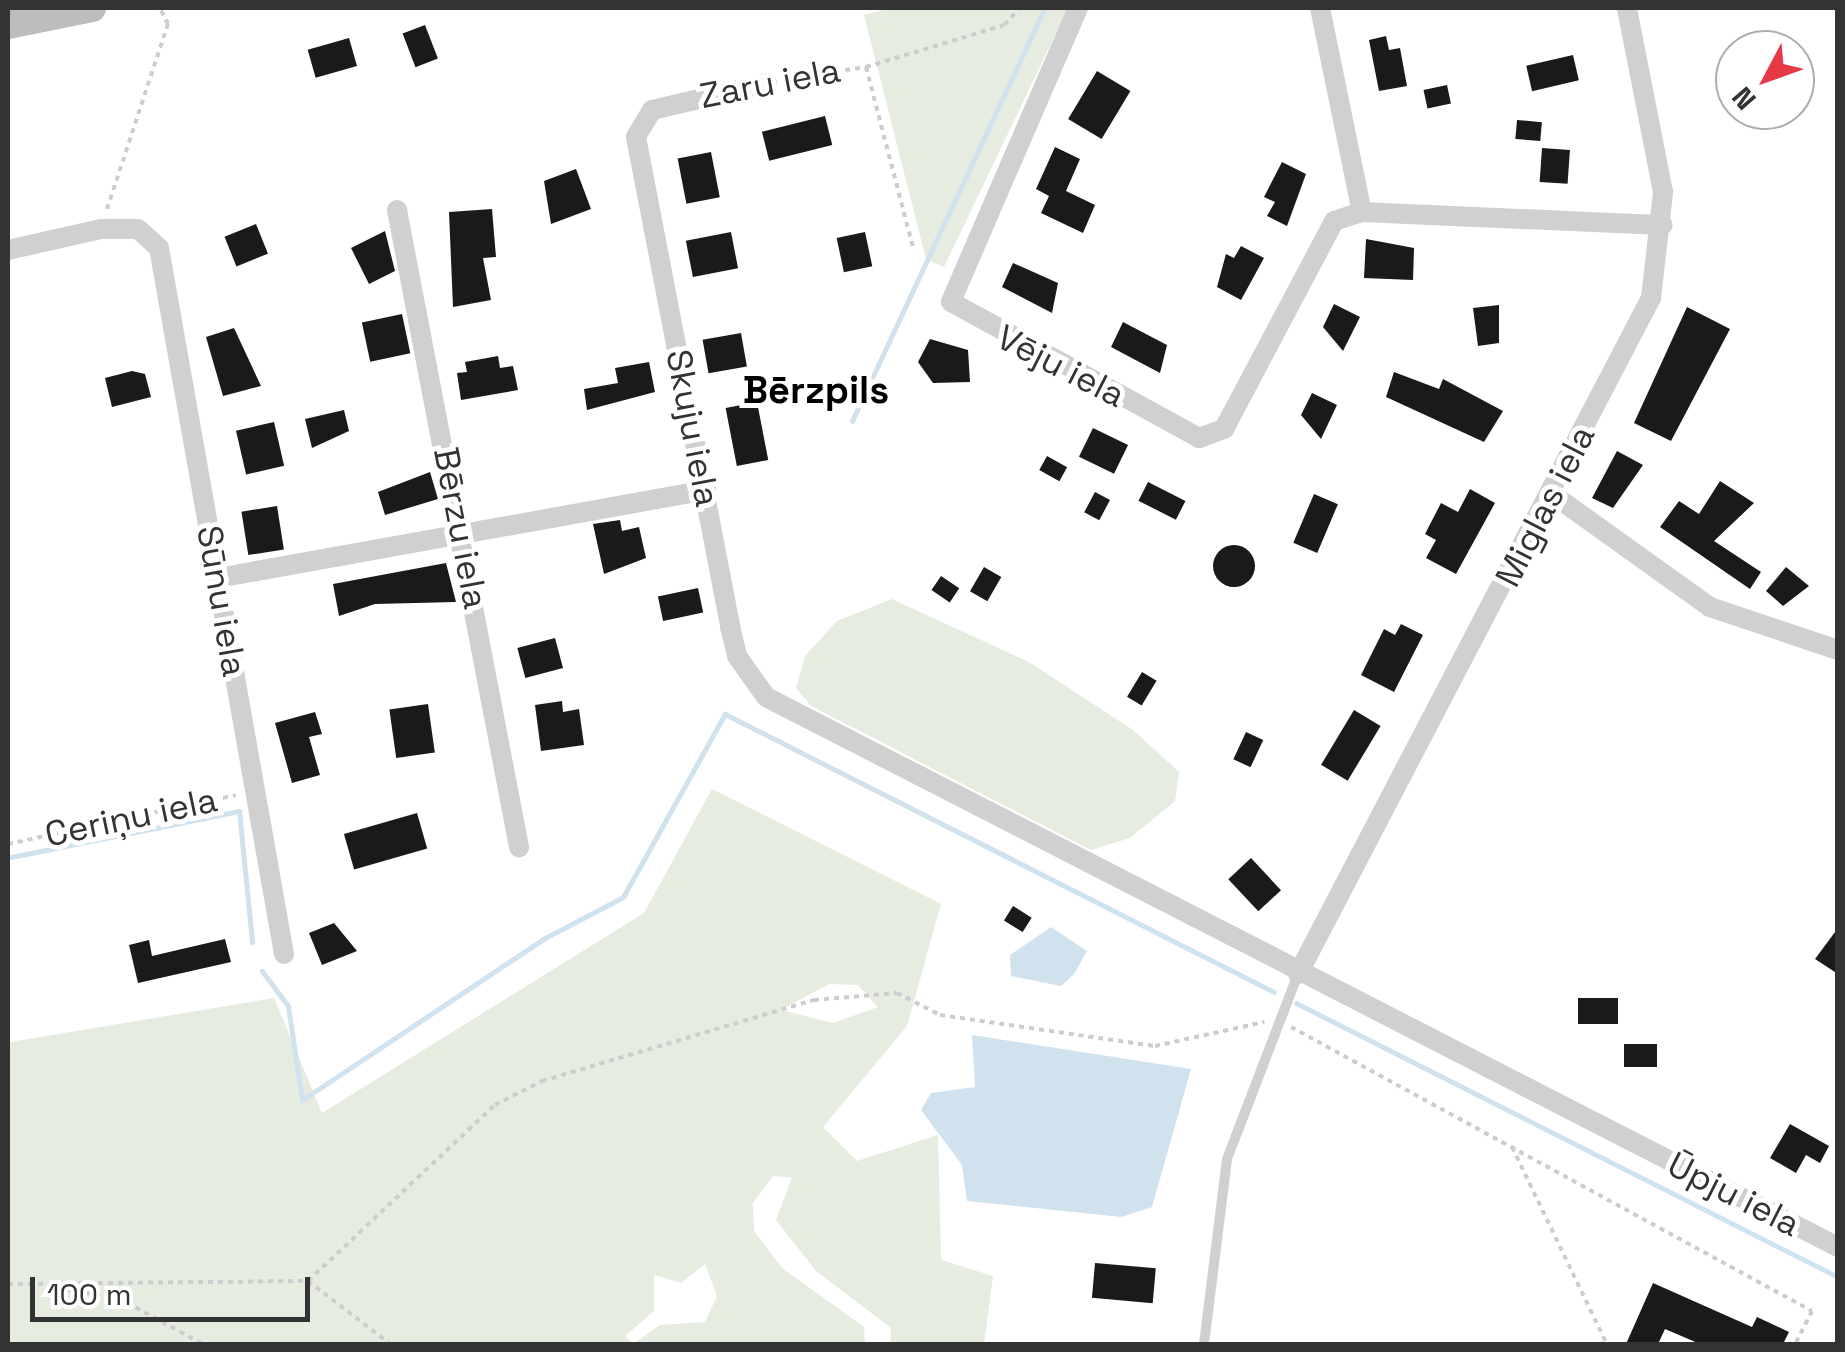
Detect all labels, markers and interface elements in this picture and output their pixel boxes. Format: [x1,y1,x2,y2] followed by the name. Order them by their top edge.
[1715,30,1815,130] north arrow
[696,49,844,117] street label: Zaru iela
[1724,79,1764,117] text: N
[990,316,1132,416] street label: Vēju iela
[657,346,729,510] street label: Skuju iela
[743,368,889,414] district label: Bērzpils
[1486,418,1604,594] street label: Miglas iela
[425,444,497,612] street label: Bērzu iela
[188,522,256,680] street label: Sūnu iela
[41,778,221,856] street label: Ceriņu iela
[1661,1143,1807,1245] street label: Ūpju iela
[35,1257,315,1319] scale bar
[47,1275,132,1314] text: 100 m

